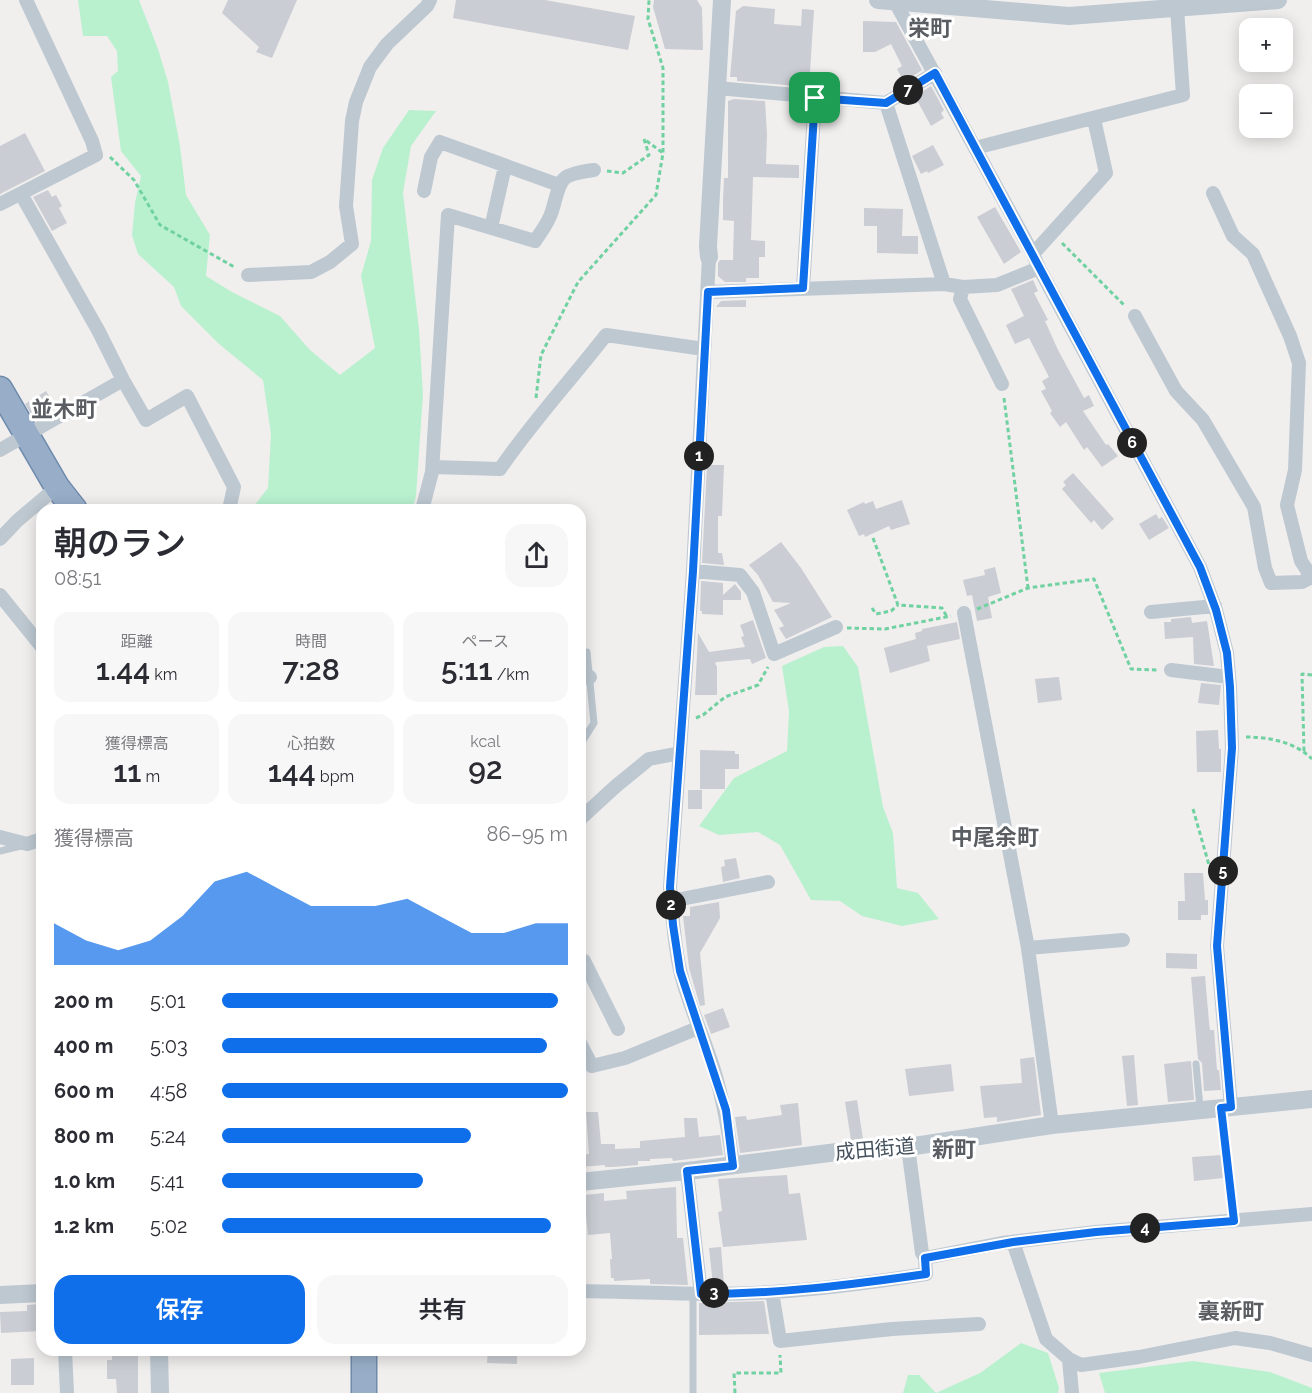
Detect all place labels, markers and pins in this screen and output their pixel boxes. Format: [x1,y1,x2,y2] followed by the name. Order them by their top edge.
[789,72,840,123] pin
[893,75,923,105] pin: 7
[1117,428,1147,458] pin: 6
[684,441,714,471] pin: 1
[1208,856,1238,886] pin: 5
[656,890,686,920] pin: 2
[1130,1213,1160,1243] pin: 4
[699,1278,729,1308] pin: 3

